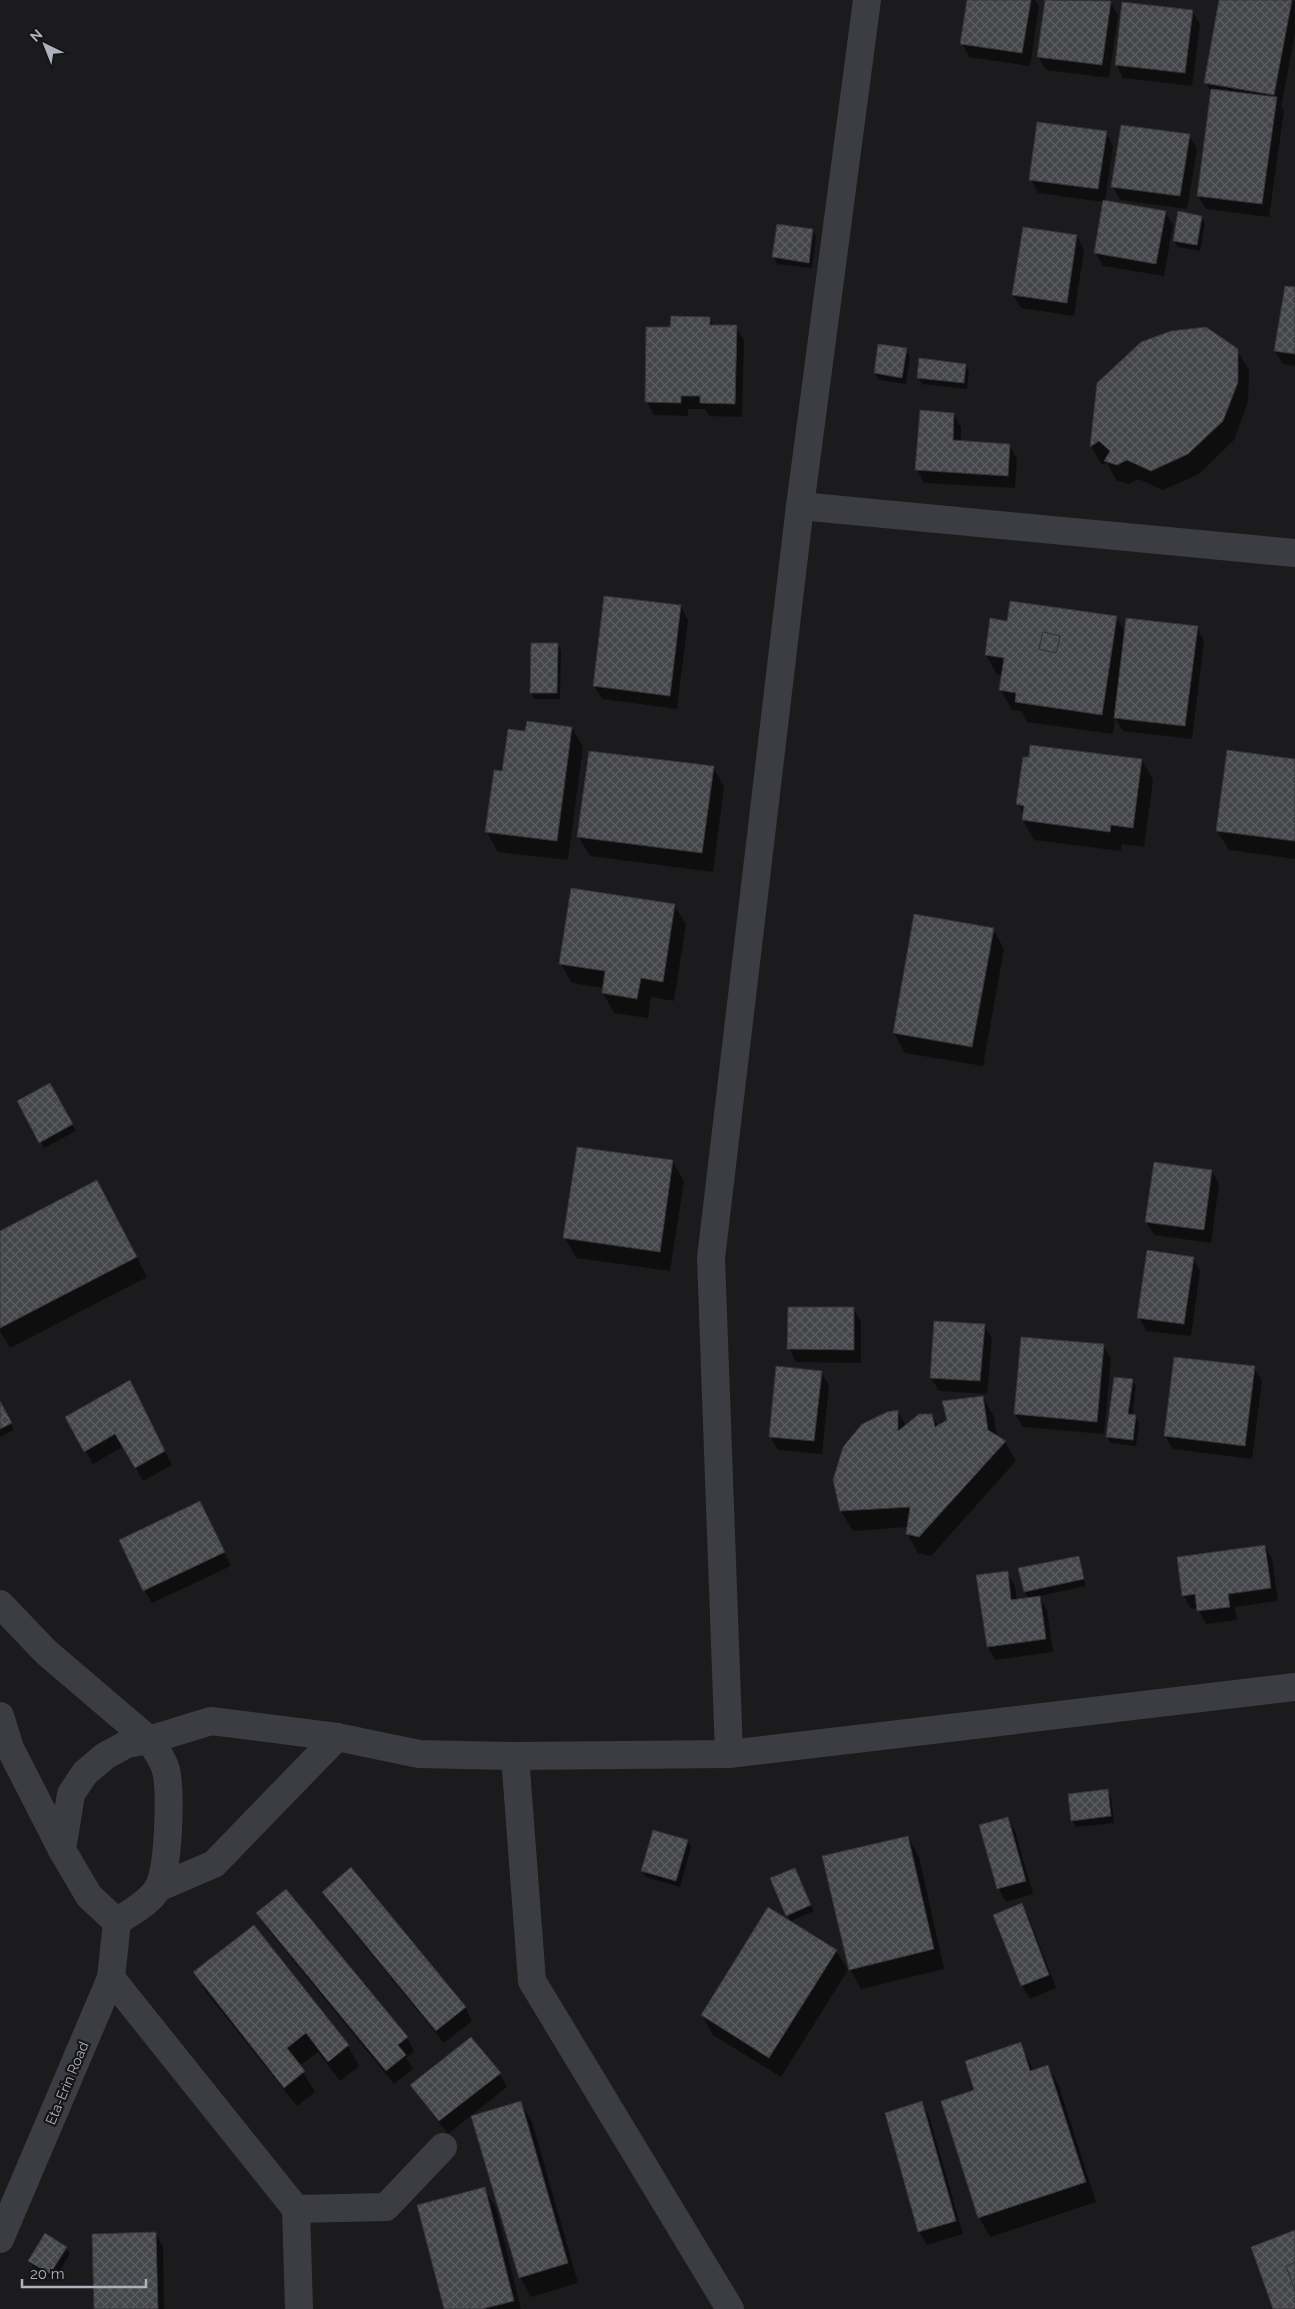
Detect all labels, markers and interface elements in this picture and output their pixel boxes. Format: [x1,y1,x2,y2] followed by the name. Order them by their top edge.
[20,20,70,70] north arrow
[27,26,45,45] text: N
[42,2039,92,2127] street label: Eta-Erin Road
[22,2256,146,2288] scale bar
[30,2265,65,2283] text: 20 m

